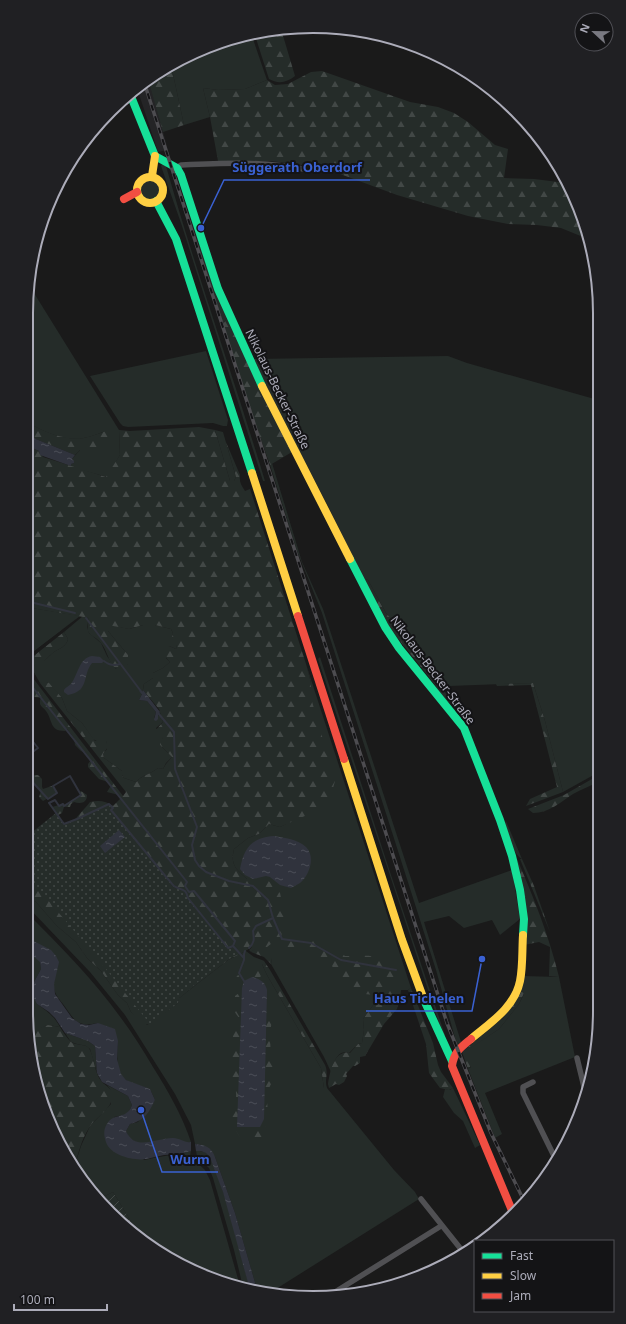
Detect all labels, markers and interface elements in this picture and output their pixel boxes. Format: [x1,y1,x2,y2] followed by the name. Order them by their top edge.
[574,12,614,52] north arrow
[576,21,593,35] text: N
[224,155,370,180] callout: Süggerath Oberdorf
[232,158,363,176] text: Süggerath Oberdorf
[241,326,315,452] street label: Nikolaus-Becker-Straße
[387,612,480,728] street label: Nikolaus-Becker-Straße
[366,986,472,1011] callout: Haus Tichelen
[374,989,464,1007] text: Haus Tichelen
[162,1147,218,1172] callout: Wurm
[170,1150,210,1168] text: Wurm
[474,1240,614,1312] legend
[510,1247,534,1264] text: Fast
[510,1267,537,1284] text: Slow
[14,1286,107,1312] scale bar
[509,1287,531,1304] text: Jam
[20,1291,55,1308] text: 100 m

